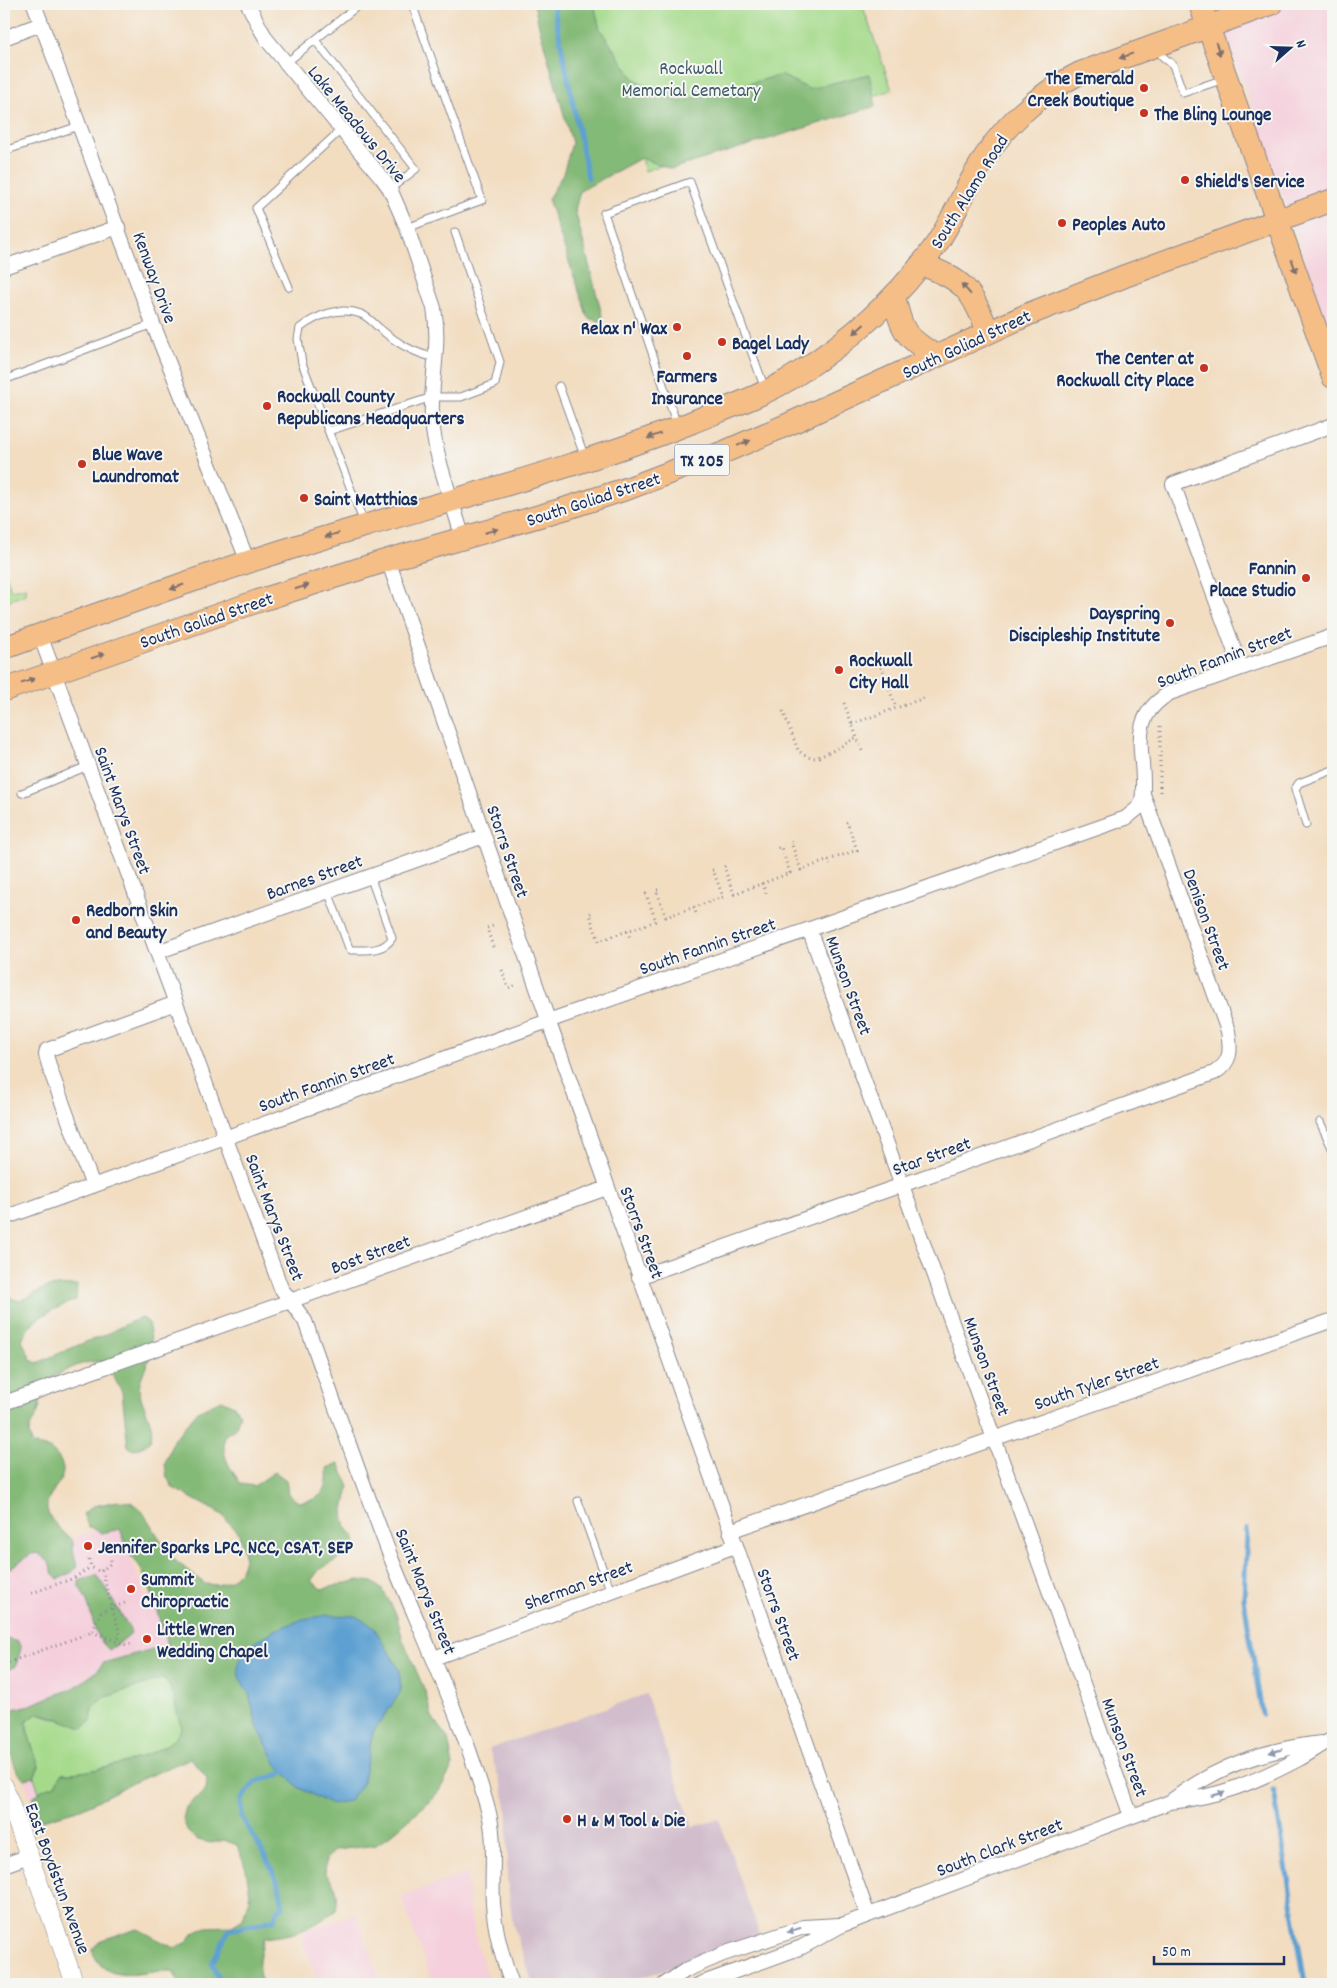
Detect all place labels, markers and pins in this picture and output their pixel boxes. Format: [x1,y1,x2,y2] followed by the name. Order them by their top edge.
[1028,67,1134,116] place label: The Emerald Creek Boutique
[1138,82,1150,94] marker: The Emerald Creek Boutique
[1154,103,1271,130] place label: The Bling Lounge
[1138,107,1150,119] marker: The Bling Lounge
[1195,170,1305,197] place label: Shield's Service
[1179,174,1191,186] marker: Shield's Service
[1072,213,1166,240] place label: Peoples Auto
[1056,217,1068,229] marker: Peoples Auto
[581,317,668,344] place label: Relax n' Wax
[671,321,683,333] marker: Relax n' Wax
[732,332,810,359] place label: Bagel Lady
[716,336,728,348] marker: Bagel Lady
[1056,347,1194,396] place label: The Center at Rockwall City Place
[681,350,693,362] marker: Farmers Insurance
[1198,362,1210,374] marker: The Center at Rockwall City Place
[651,365,723,414] place label: Farmers Insurance
[277,385,464,434] place label: Rockwall County Republicans Headquarters
[261,400,273,412] marker: Rockwall County Republicans Headquarters
[92,443,179,492] place label: Blue Wave Laundromat
[76,458,88,470] marker: Blue Wave Laundromat
[314,488,418,515] place label: Saint Matthias
[298,492,310,504] marker: Saint Matthias
[1209,557,1297,606] place label: Fannin Place Studio
[1300,572,1312,584] marker: Fannin Place Studio
[1009,602,1160,651] place label: Dayspring Discipleship Institute
[1164,617,1176,629] marker: Dayspring Discipleship Institute
[849,649,913,698] place label: Rockwall City Hall
[833,664,845,676] marker: Rockwall City Hall
[86,899,178,948] place label: Redborn Skin and Beauty
[70,914,82,926] marker: Redborn Skin and Beauty
[98,1536,354,1563] place label: Jennifer Sparks LPC, NCC, CSAT, SEP
[82,1540,94,1552] marker: Jennifer Sparks LPC, NCC, CSAT, SEP
[141,1568,229,1617] place label: Summit Chiropractic
[125,1583,137,1595] marker: Summit Chiropractic
[157,1618,268,1667] place label: Little Wren Wedding Chapel
[141,1633,153,1645] marker: Little Wren Wedding Chapel
[577,1809,685,1836] place label: H & M Tool & Die
[561,1813,573,1825] marker: H & M Tool & Die

